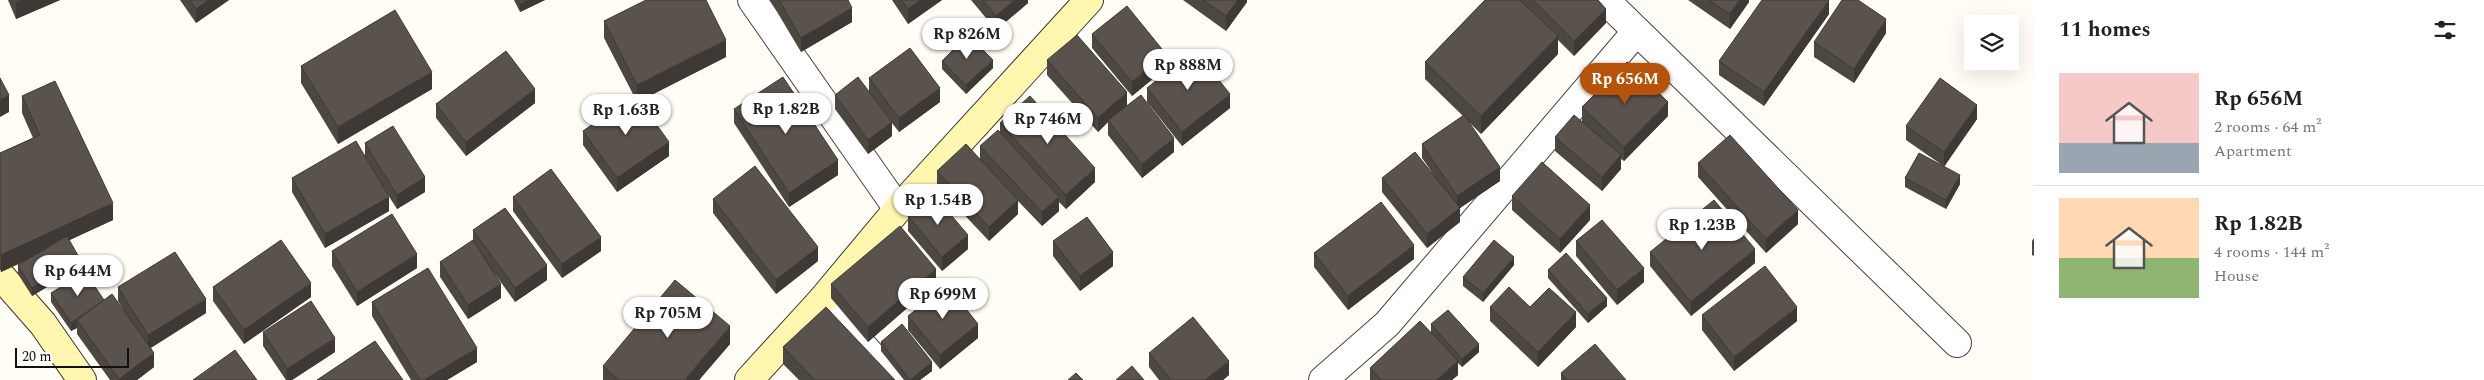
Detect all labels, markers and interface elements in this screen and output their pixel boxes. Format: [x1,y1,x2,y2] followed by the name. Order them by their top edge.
[2059,14,2151,46] text: 11 homes
[1964,15,2019,70] map controls
[1964,15,2019,70] button: layers
[2431,16,2459,44] icon: filters
[921,18,1013,60] pin: Rp 826M
[933,22,1001,46] text: Rp 826M
[1142,48,1234,91] pin: Rp 888M
[1154,53,1222,77] text: Rp 888M
[1579,62,1671,105] pin: Rp 656M
[1591,67,1659,91] text: Rp 656M
[2214,83,2303,115] text: Rp 656M
[734,92,838,135] pin: Rp 1.82B
[2099,93,2159,153] icon: home
[574,94,678,136] pin: Rp 1.63B
[752,97,820,121] text: Rp 1.82B
[592,98,660,122] text: Rp 1.63B
[1002,102,1094,145] pin: Rp 746M
[1014,107,1082,131] text: Rp 746M
[2214,115,2321,139] text: 2 rooms · 64 m²
[2214,139,2292,163] text: Apartment
[886,184,990,226] pin: Rp 1.54B
[904,188,972,212] text: Rp 1.54B
[1650,208,1754,251] pin: Rp 1.23B
[2214,208,2303,240] text: Rp 1.82B
[1668,213,1736,237] text: Rp 1.23B
[2099,218,2159,278] icon: home
[2214,240,2329,264] text: 4 rooms · 144 m²
[32,254,124,297] pin: Rp 644M
[44,259,112,283] text: Rp 644M
[2214,264,2259,288] text: House
[897,278,989,320] pin: Rp 699M
[909,282,977,306] text: Rp 699M
[622,296,714,339] pin: Rp 705M
[634,301,702,325] text: Rp 705M
[15,345,129,368] scale bar
[22,346,52,367] text: 20 m

